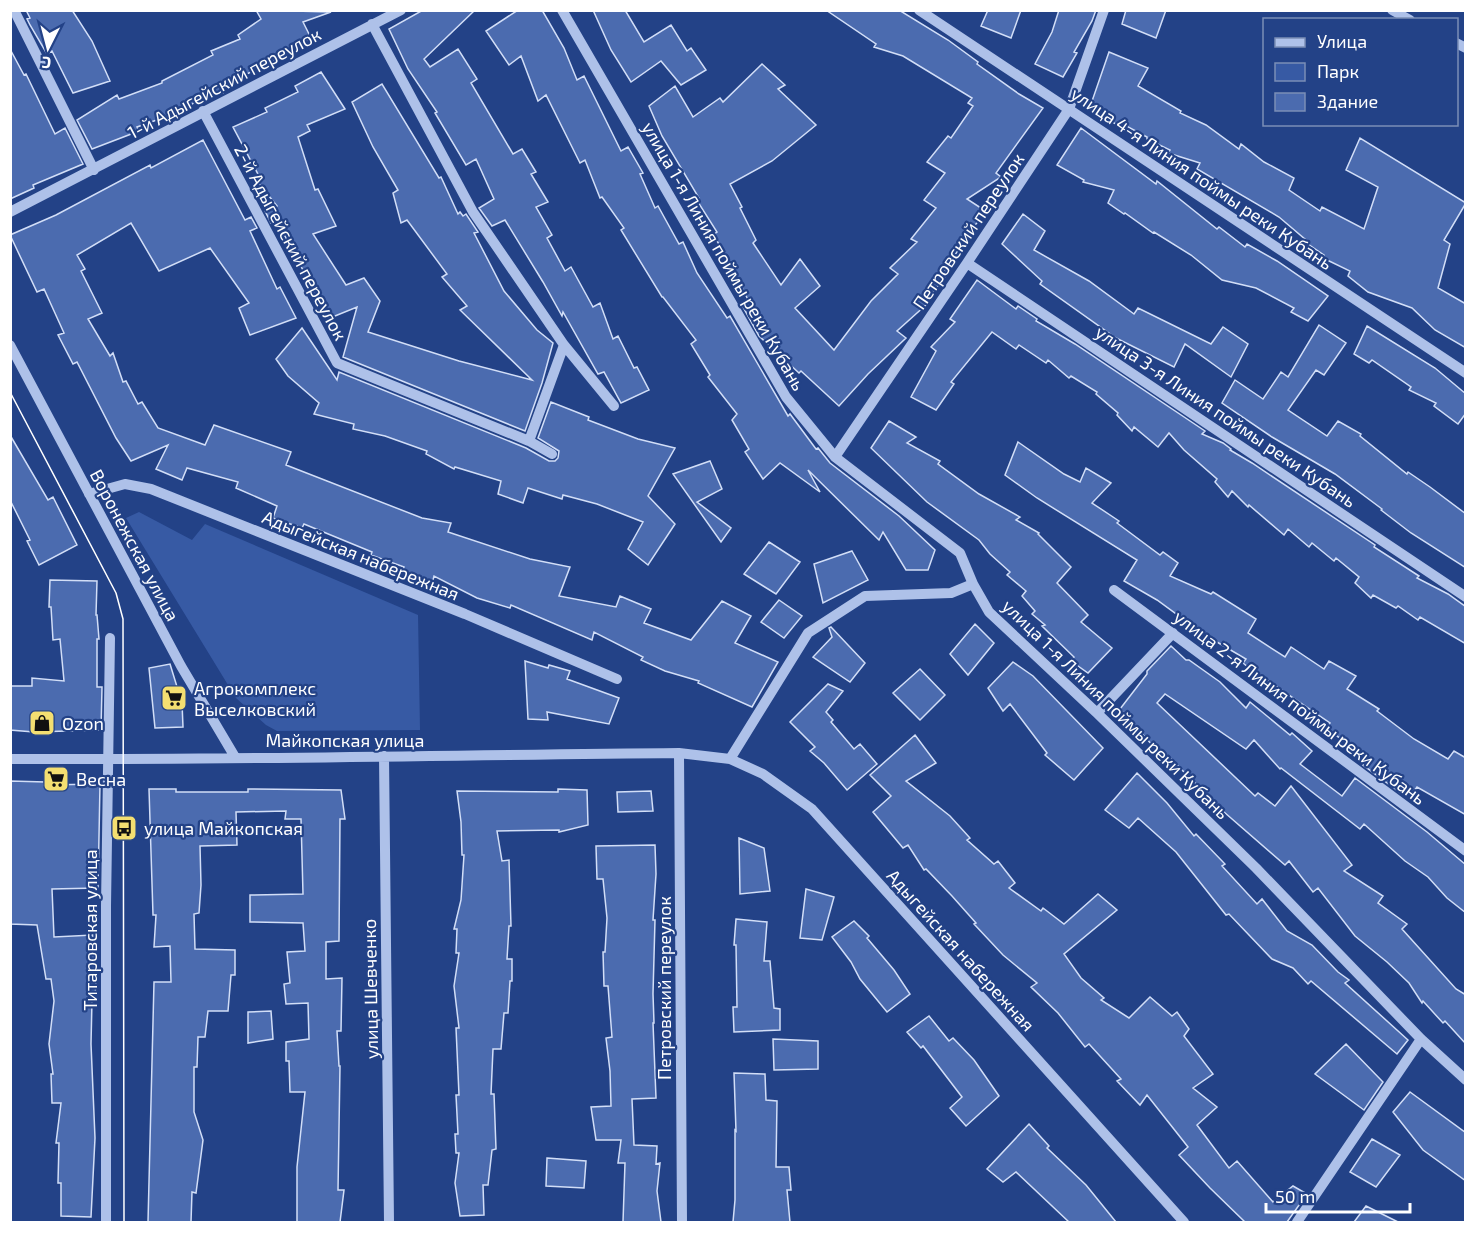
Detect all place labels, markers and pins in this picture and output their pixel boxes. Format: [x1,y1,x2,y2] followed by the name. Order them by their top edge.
[194,677,316,720] place label: Агрокомплекс Выселковский
[159,683,189,713] supermarket icon: Агрокомплекс Выселковский
[27,708,57,738] shop icon: Ozon
[62,712,104,734] place label: Ozon
[41,764,71,794] supermarket icon: Весна
[76,768,126,790] place label: Весна
[109,813,139,843] bus stop icon: улица Майкопская
[144,817,303,839] place label: улица Майкопская

